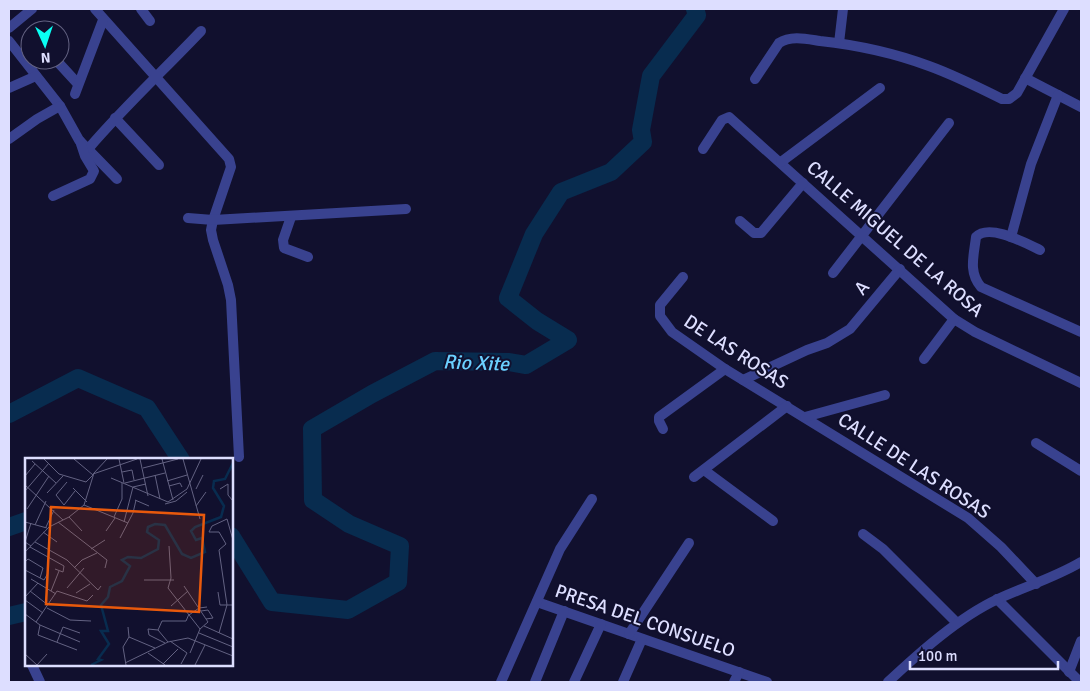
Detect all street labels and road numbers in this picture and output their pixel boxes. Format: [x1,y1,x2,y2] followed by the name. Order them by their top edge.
[802,156,988,322] street label: CALLE MIGUEL DE LA ROSA
[850,276,874,300] street label: A
[679,309,793,395] street label: DE LAS ROSAS
[833,408,995,524] street label: CALLE DE LAS ROSAS
[552,579,738,663] street label: PRESA DEL CONSUELO

